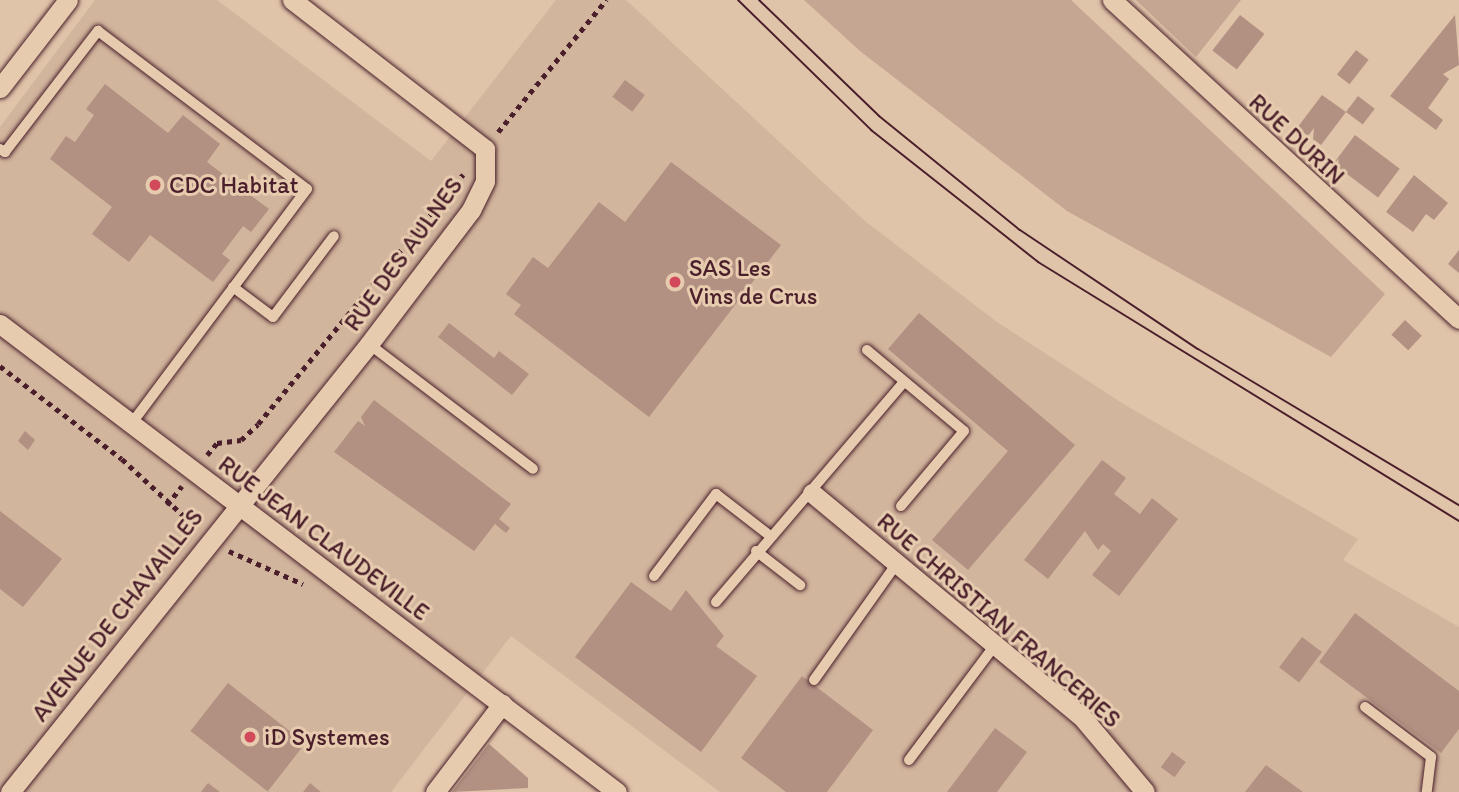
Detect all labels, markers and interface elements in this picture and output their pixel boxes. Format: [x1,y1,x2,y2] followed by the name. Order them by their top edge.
[1244,88,1350,190] street label: RUE DURIN
[169,171,299,199] place label: CDC Habitat
[337,171,469,337] street label: RUE DES AULNES
[147,177,163,193] marker: CDC Habitat
[689,254,818,310] place label: SAS Les Vins de Crus
[667,274,683,290] marker: SAS Les Vins de Crus
[212,448,436,628] street label: RUE JEAN CLAUDEVILLE
[24,502,210,728] street label: AVENUE DE CHAVAILLES
[871,506,1127,734] street label: RUE CHRISTIAN FRANCERIES
[264,723,389,751] place label: iD Systemes
[242,729,258,745] marker: iD Systemes

